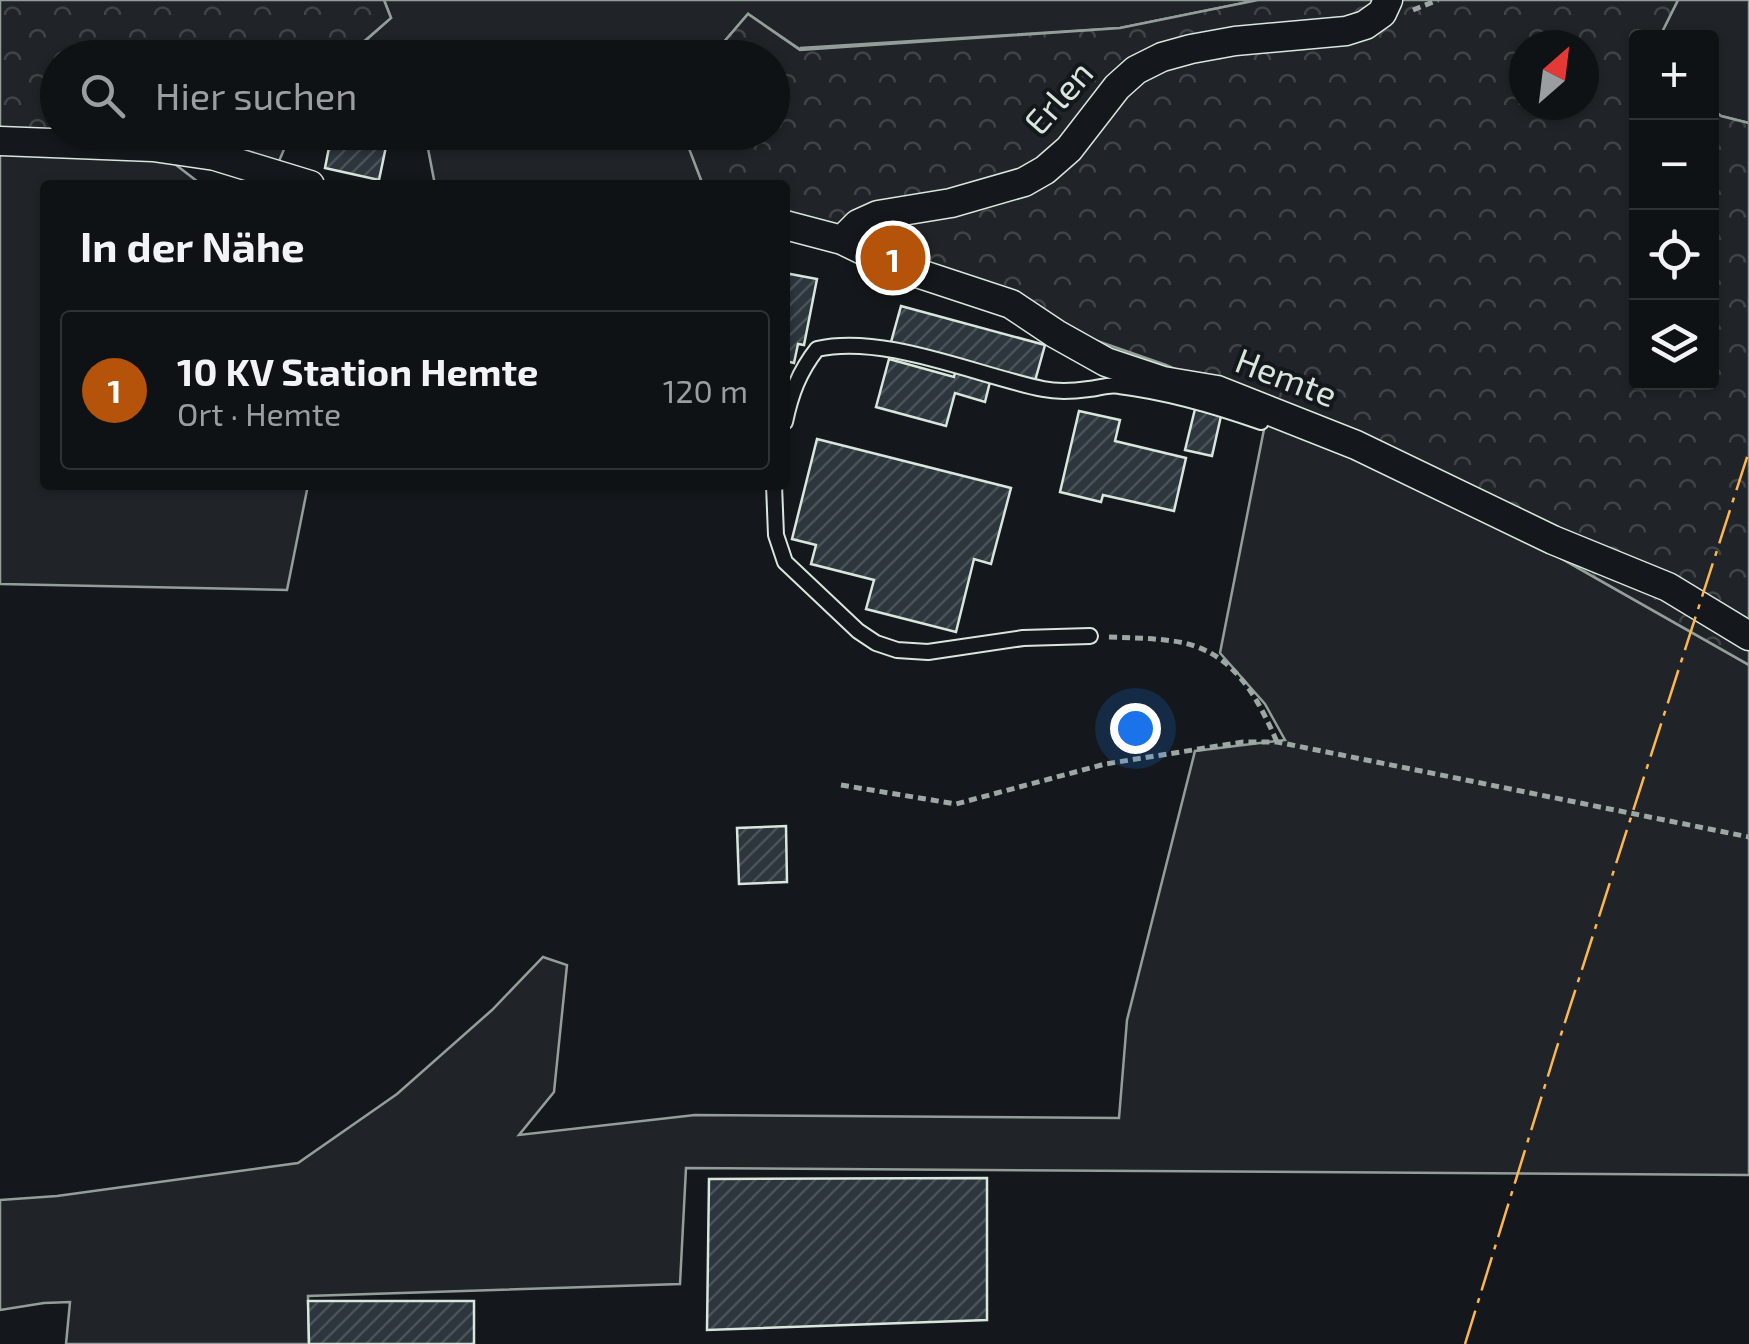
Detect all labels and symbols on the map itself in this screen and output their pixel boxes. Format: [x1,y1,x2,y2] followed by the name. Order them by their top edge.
[1509,30,1599,120] north arrow
[1014,52,1101,142] street label: Erlen
[860,220,926,296] pin: 1
[1230,338,1343,415] street label: Hemte
[1110,703,1161,754] your location

